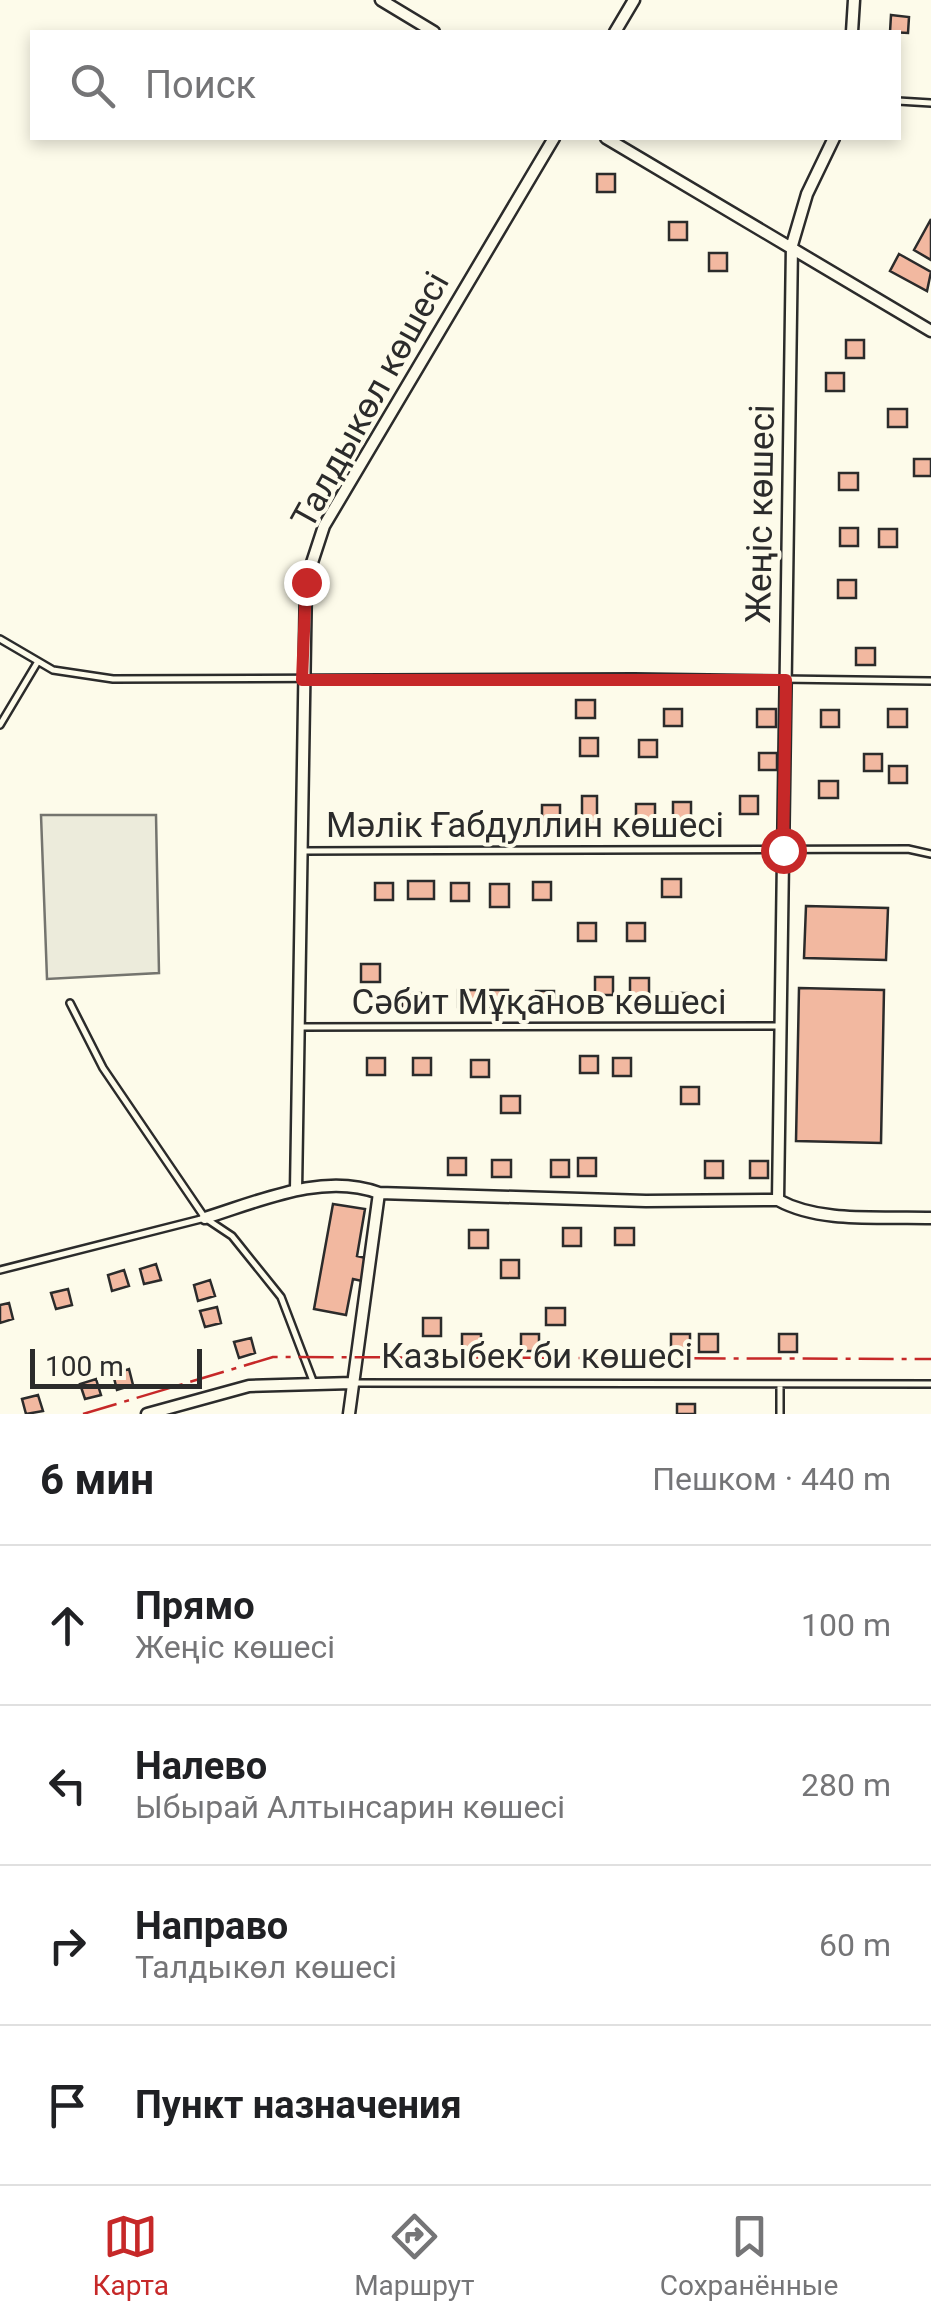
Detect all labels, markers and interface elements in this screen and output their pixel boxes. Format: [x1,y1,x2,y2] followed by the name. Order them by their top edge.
[30,30,901,140] search box
[65,58,120,113] icon: search
[145,63,256,107] text: Поиск
[283,265,458,535] street label: Талдыкөл көшесі
[738,404,783,624] street label: Жеңіс көшесі
[284,560,330,606] route end
[326,805,724,846] street label: Мәлік Ғабдуллин көшесі
[761,828,807,874] route start
[352,982,726,1023] street label: Сәбит Мұқанов көшесі
[381,1336,693,1377] street label: Казыбек би көшесі
[30,1344,202,1388] scale bar
[45,1350,124,1383] text: 100 m
[40,1455,154,1504] text: 6 мин
[652,1460,891,1498] text: Пешком · 440 m
[135,1584,255,1628] text: Прямо
[40,1598,95,1653] icon: ahead
[801,1606,891,1644] text: 100 m
[135,1628,335,1666] text: Жеңіс көшесі
[135,1744,267,1788] text: Налево
[40,1758,95,1813] icon: left
[801,1766,891,1804] text: 280 m
[135,1788,565,1826] text: Ыбырай Алтынсарин көшесі
[135,1904,288,1948] text: Направо
[40,1918,95,1973] icon: right
[819,1926,891,1964] text: 60 m
[135,1948,397,1986] text: Талдыкөл көшесі
[40,2078,95,2133] icon: arrive
[135,2083,462,2127] text: Пункт назначения
[93,2209,169,2302] tab: Карта
[354,2209,475,2302] tab: Маршрут
[660,2209,838,2302] tab: Сохранённые

